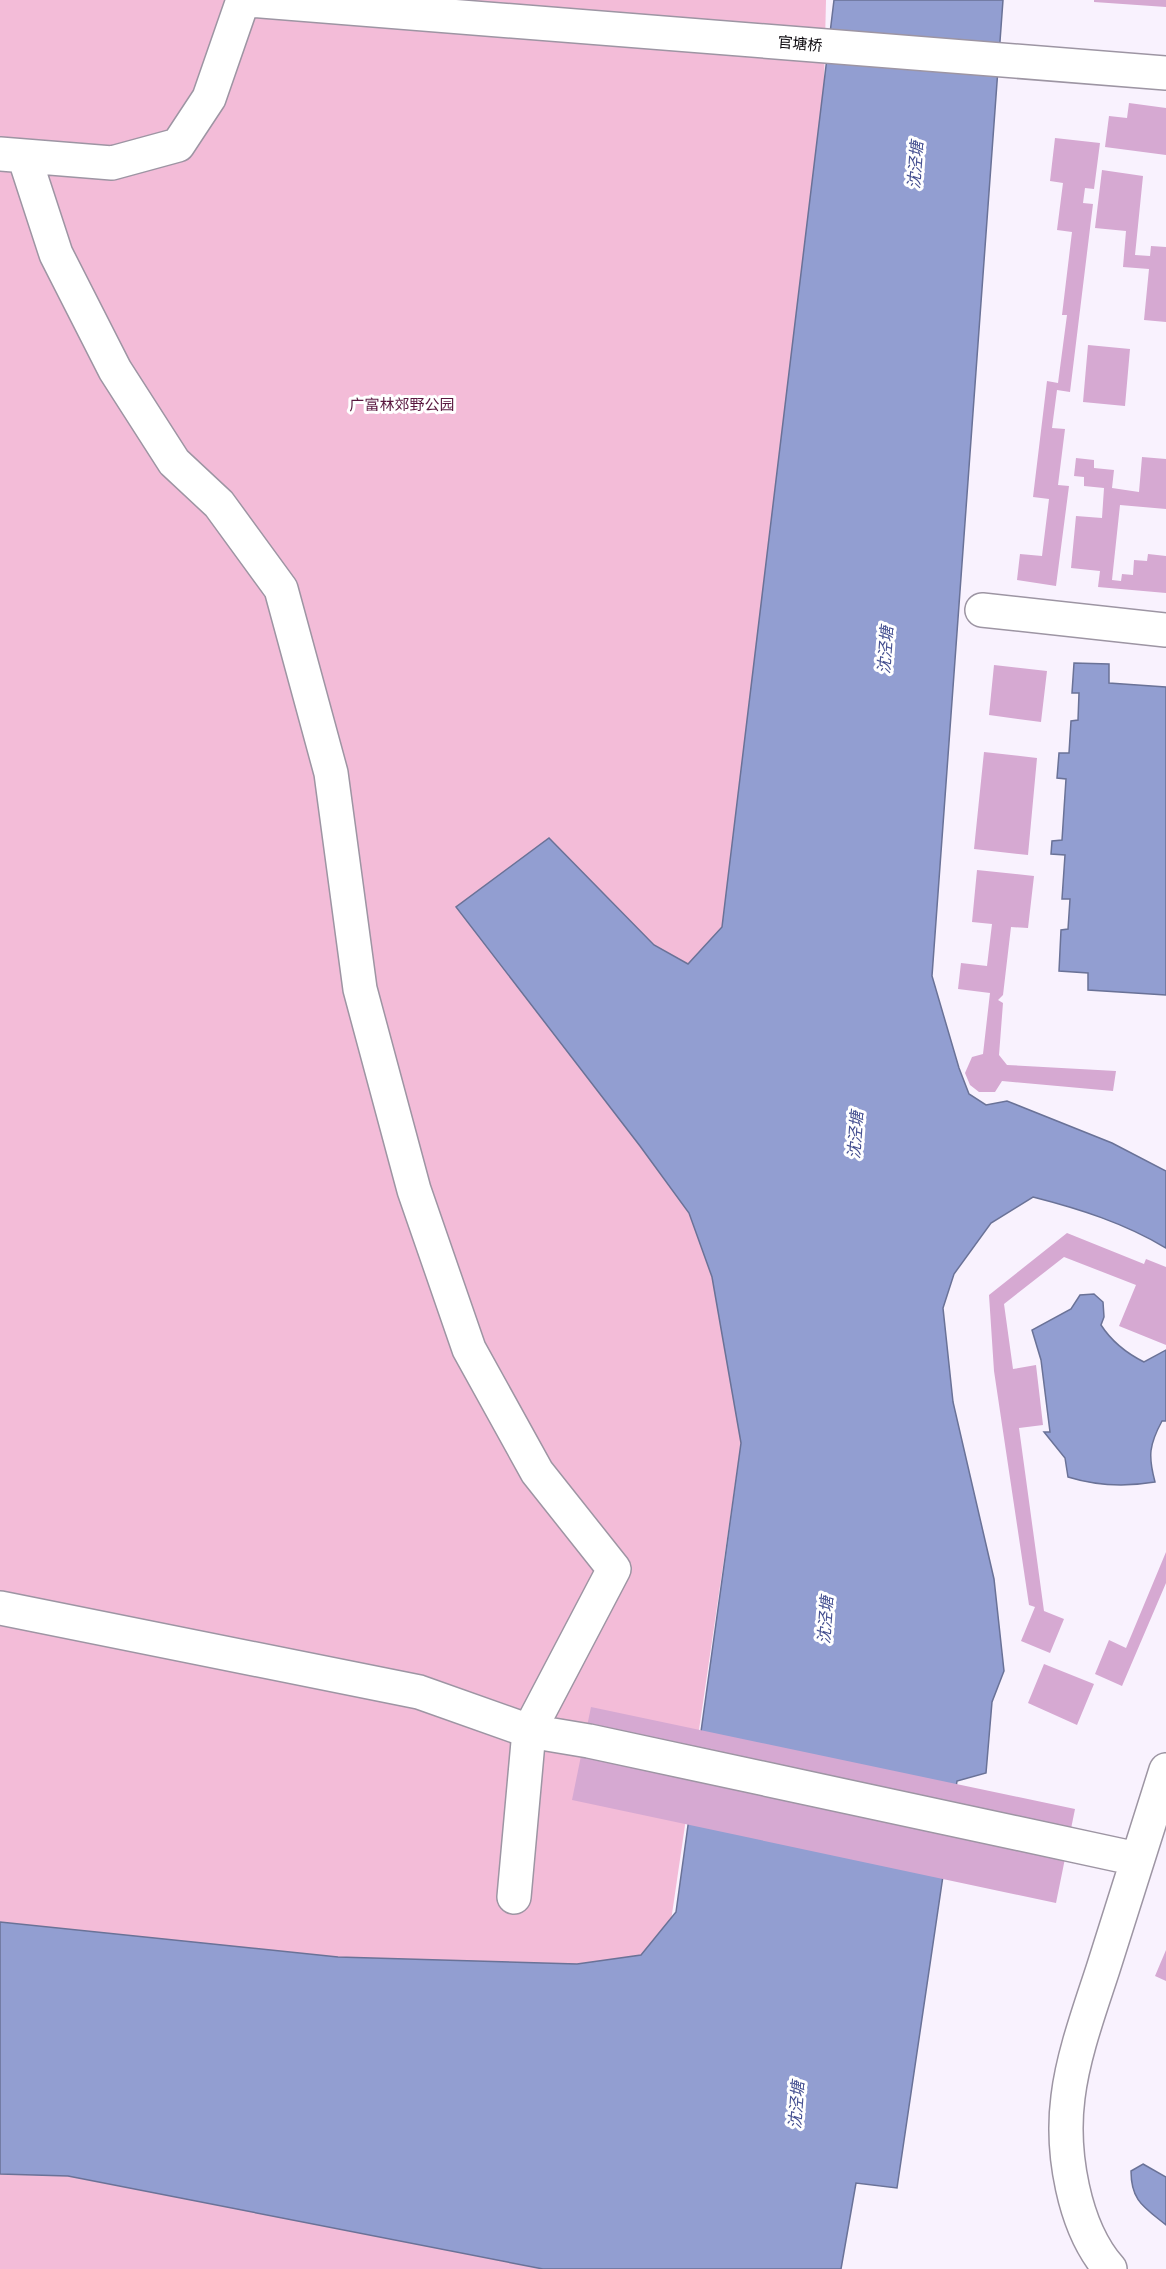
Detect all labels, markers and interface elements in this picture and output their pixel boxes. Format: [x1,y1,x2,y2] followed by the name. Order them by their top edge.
[777,31,823,55] street label: 官塘桥
[902,137,928,190] water label: 沈泾塘
[349,394,455,414] park label: 广富林郊野公园
[872,622,898,675] water label: 沈泾塘
[842,1107,868,1160] water label: 沈泾塘
[812,1592,838,1645] water label: 沈泾塘
[783,2077,809,2130] water label: 沈泾塘

